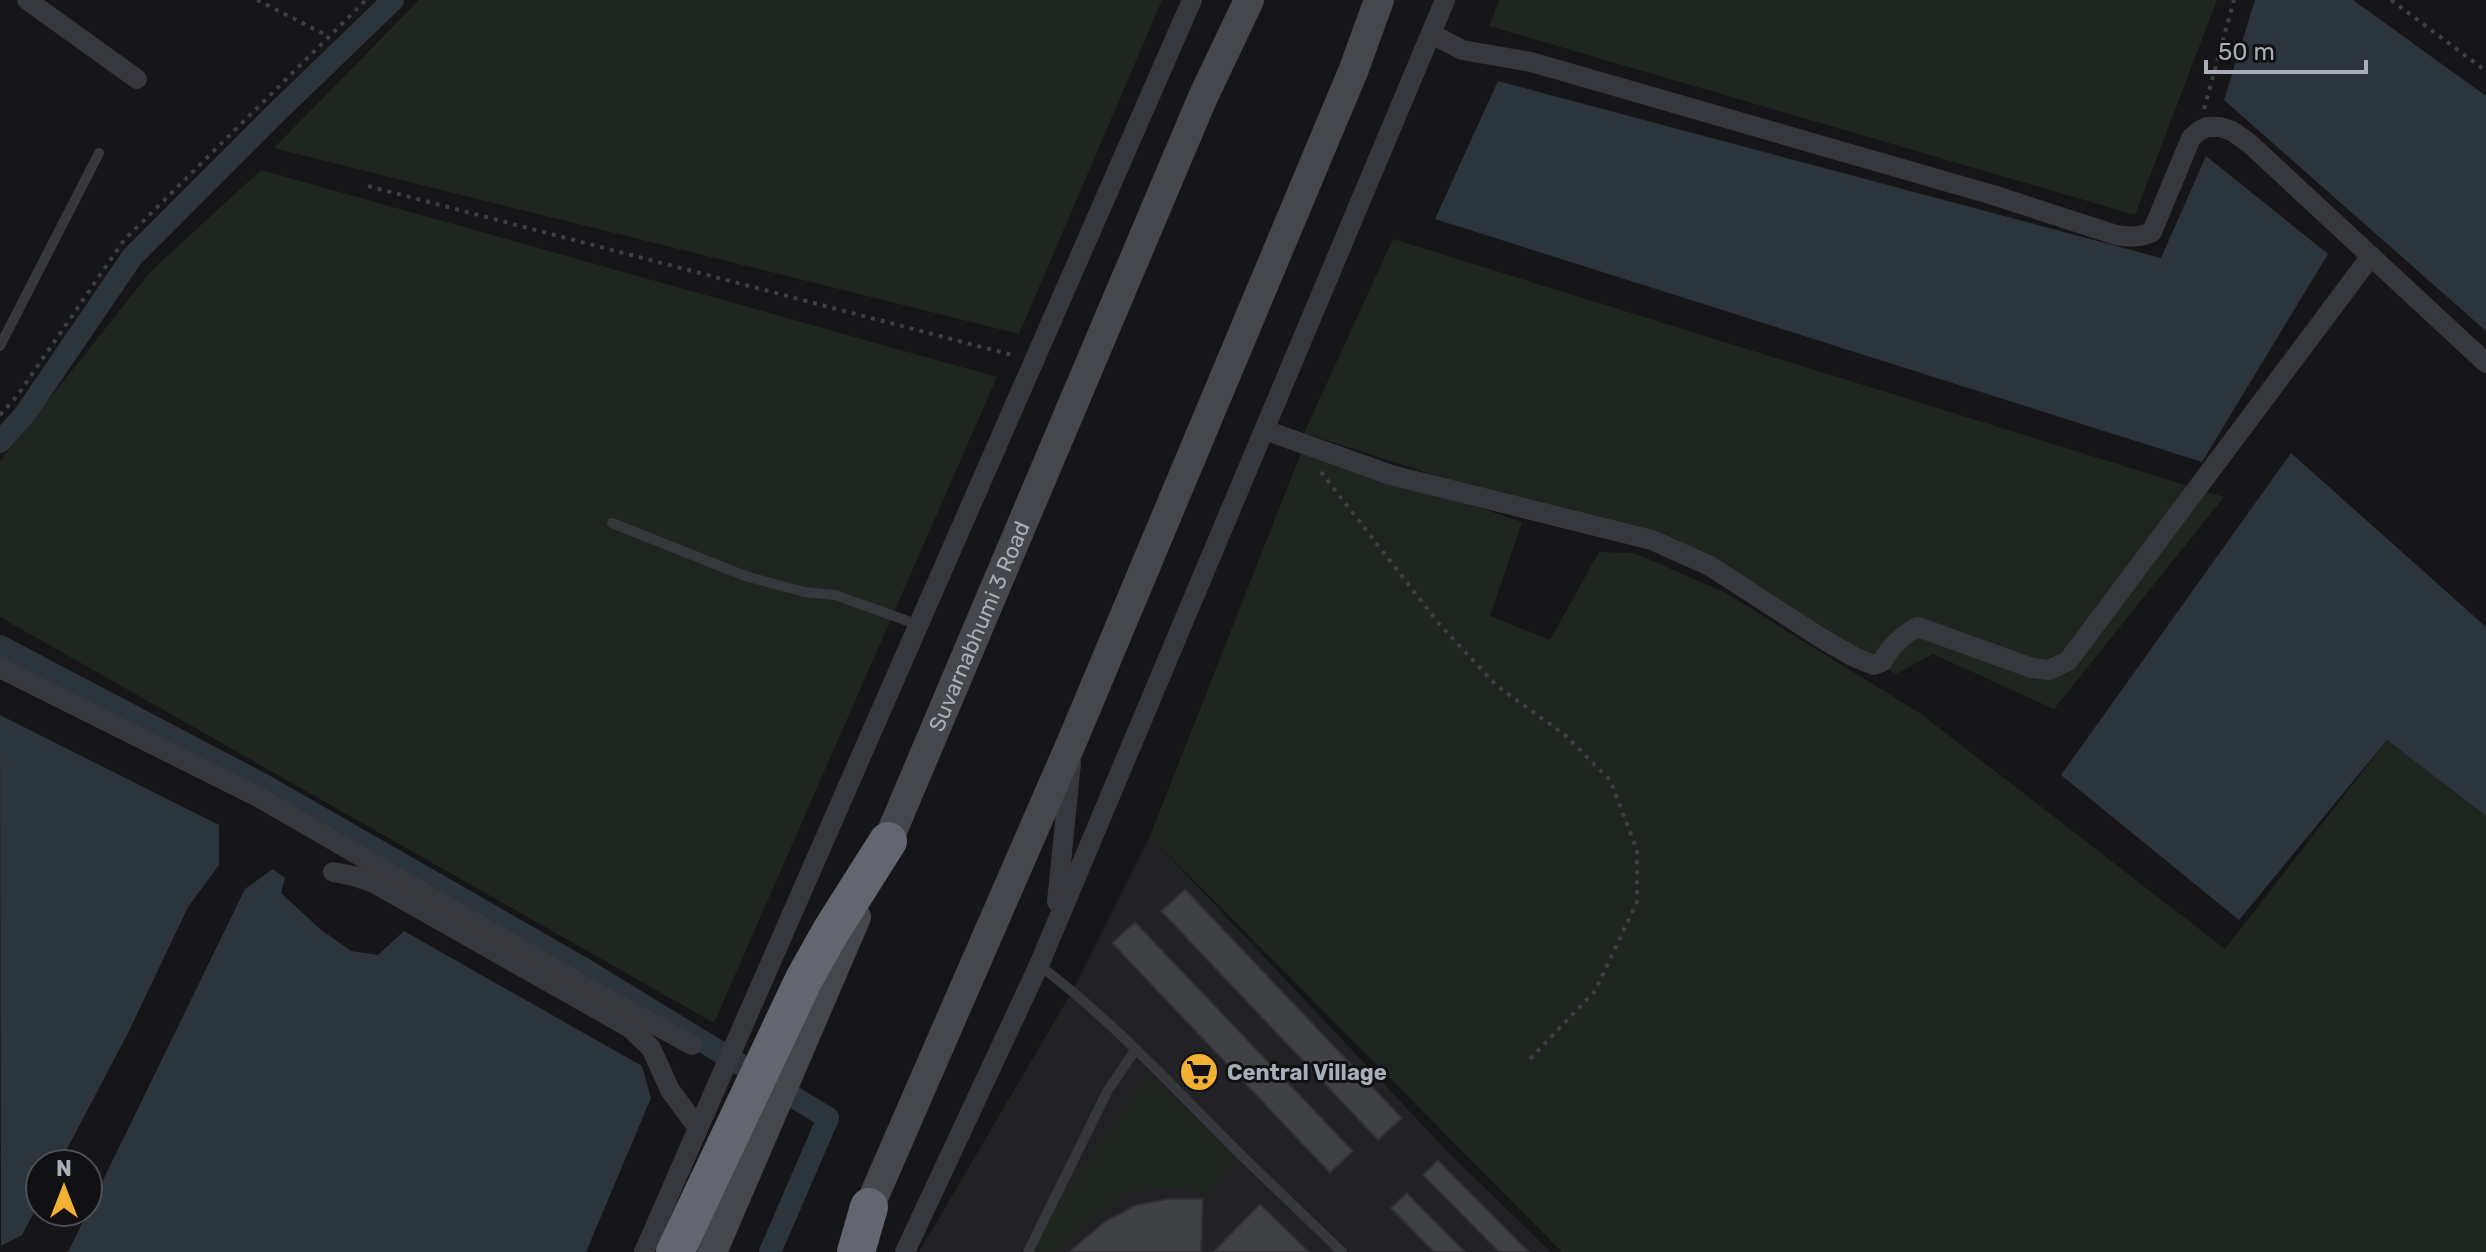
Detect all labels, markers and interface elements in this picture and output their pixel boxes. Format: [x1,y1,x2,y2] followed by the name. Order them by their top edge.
[2206,24,2366,74] scale bar
[2218,38,2275,66] text: 50 m
[923,517,1036,736] street label: Suvarnabhumi 3 Road
[1178,1051,1220,1093] supermarket icon: Central Village
[1227,1059,1387,1086] place label: Central Village
[24,1148,104,1228] north arrow
[56,1155,72,1182] text: N

